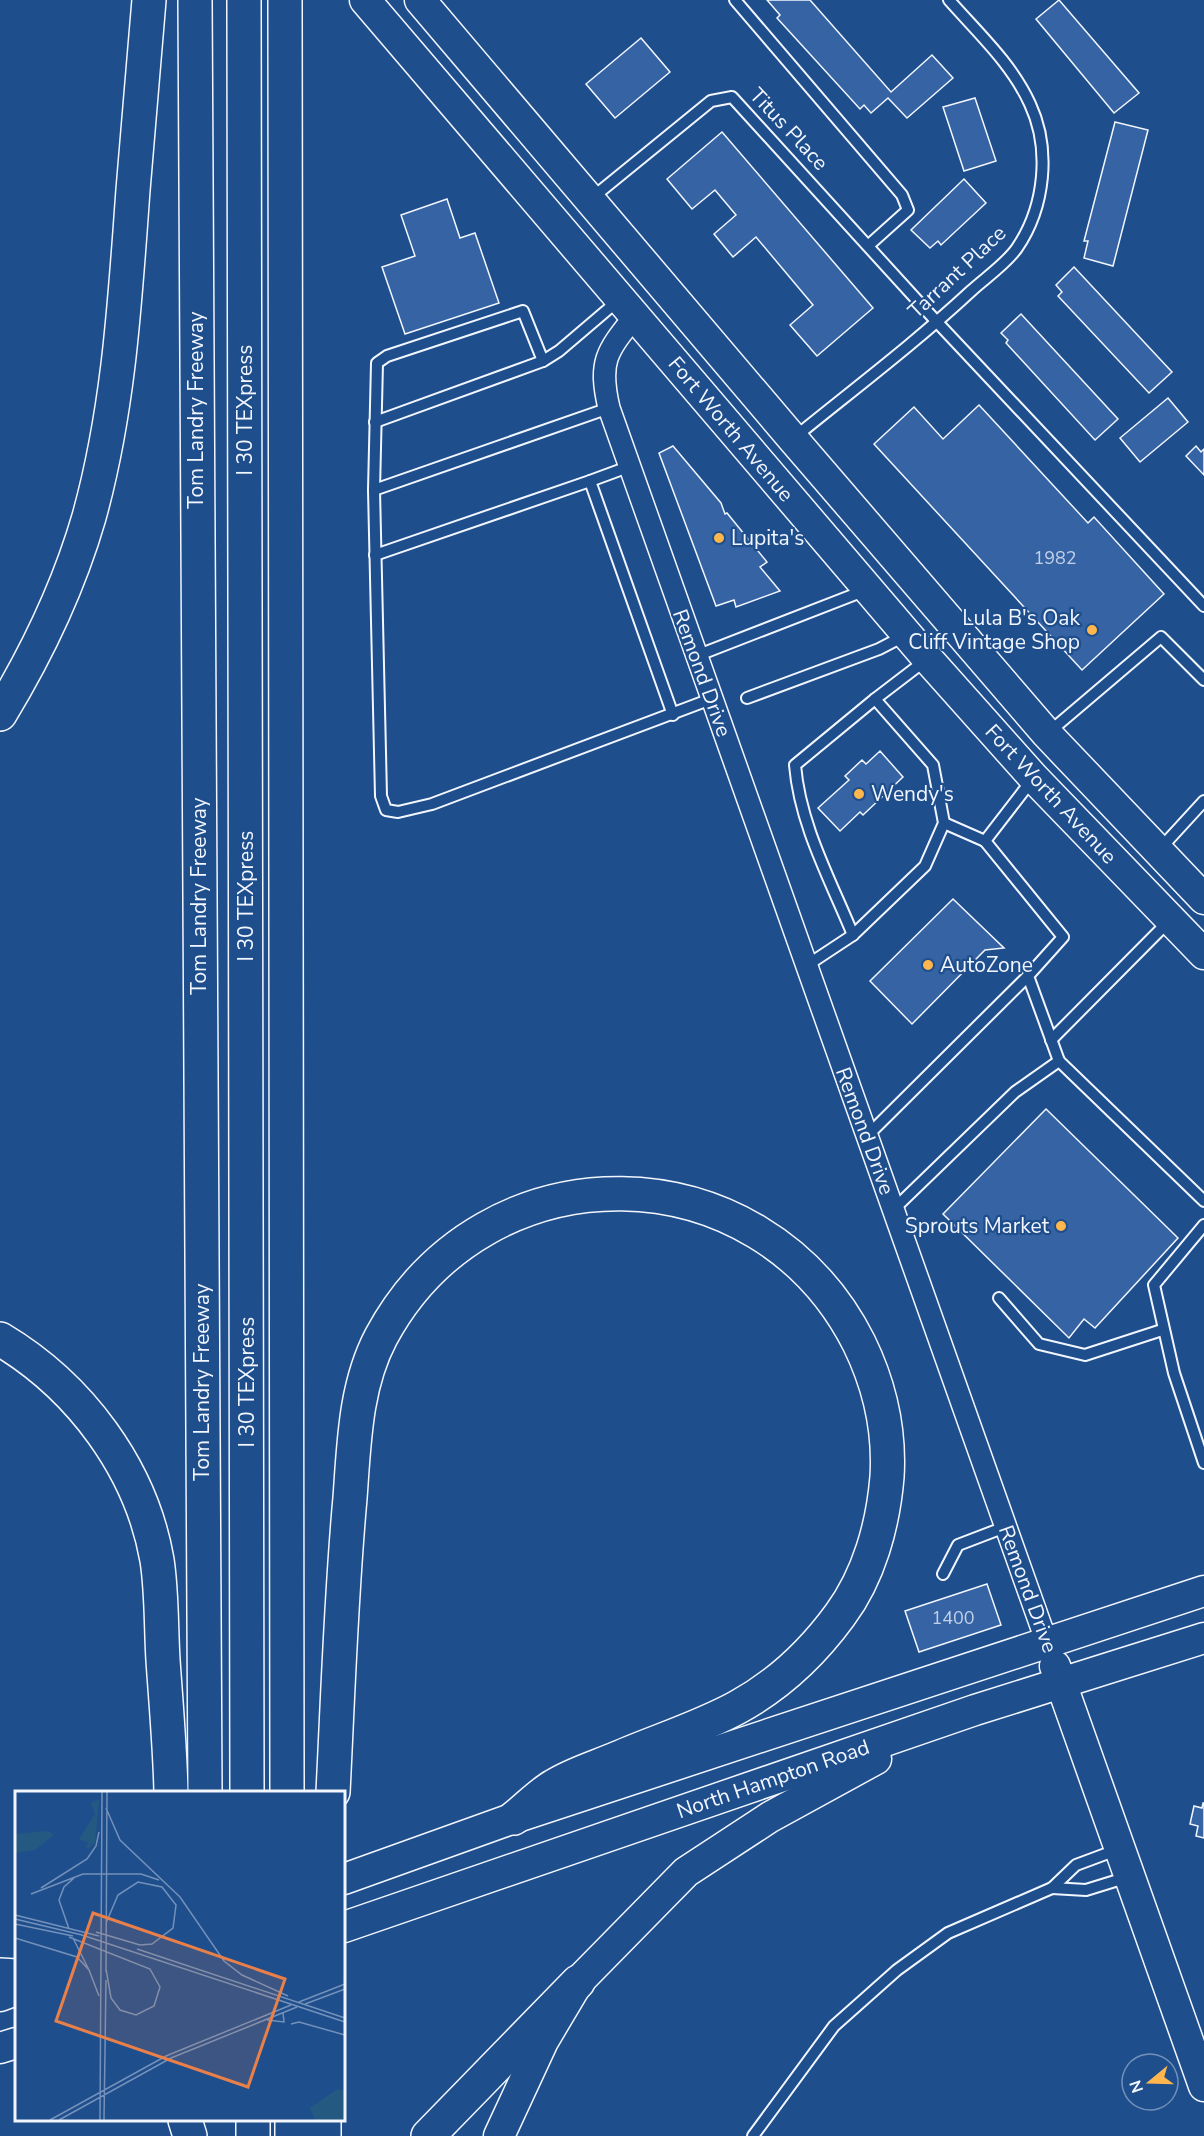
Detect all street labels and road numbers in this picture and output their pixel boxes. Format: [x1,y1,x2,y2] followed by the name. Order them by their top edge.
[743,82,835,176] street label: Titus Place
[902,219,1012,325] street label: Tarrant Place
[182,311,210,509] street label: Tom Landry Freeway
[231,345,259,475] street label: I 30 TEXpress
[662,351,800,507] street label: Fort Worth Avenue
[666,605,738,741] street label: Remond Drive
[979,718,1123,870] street label: Fort Worth Avenue
[185,797,213,995] street label: Tom Landry Freeway
[232,831,260,961] street label: I 30 TEXpress
[829,1063,901,1199] street label: Remond Drive
[188,1283,216,1481] street label: Tom Landry Freeway
[233,1317,261,1447] street label: I 30 TEXpress
[992,1521,1064,1657] street label: Remond Drive
[673,1733,873,1825] street label: North Hampton Road

